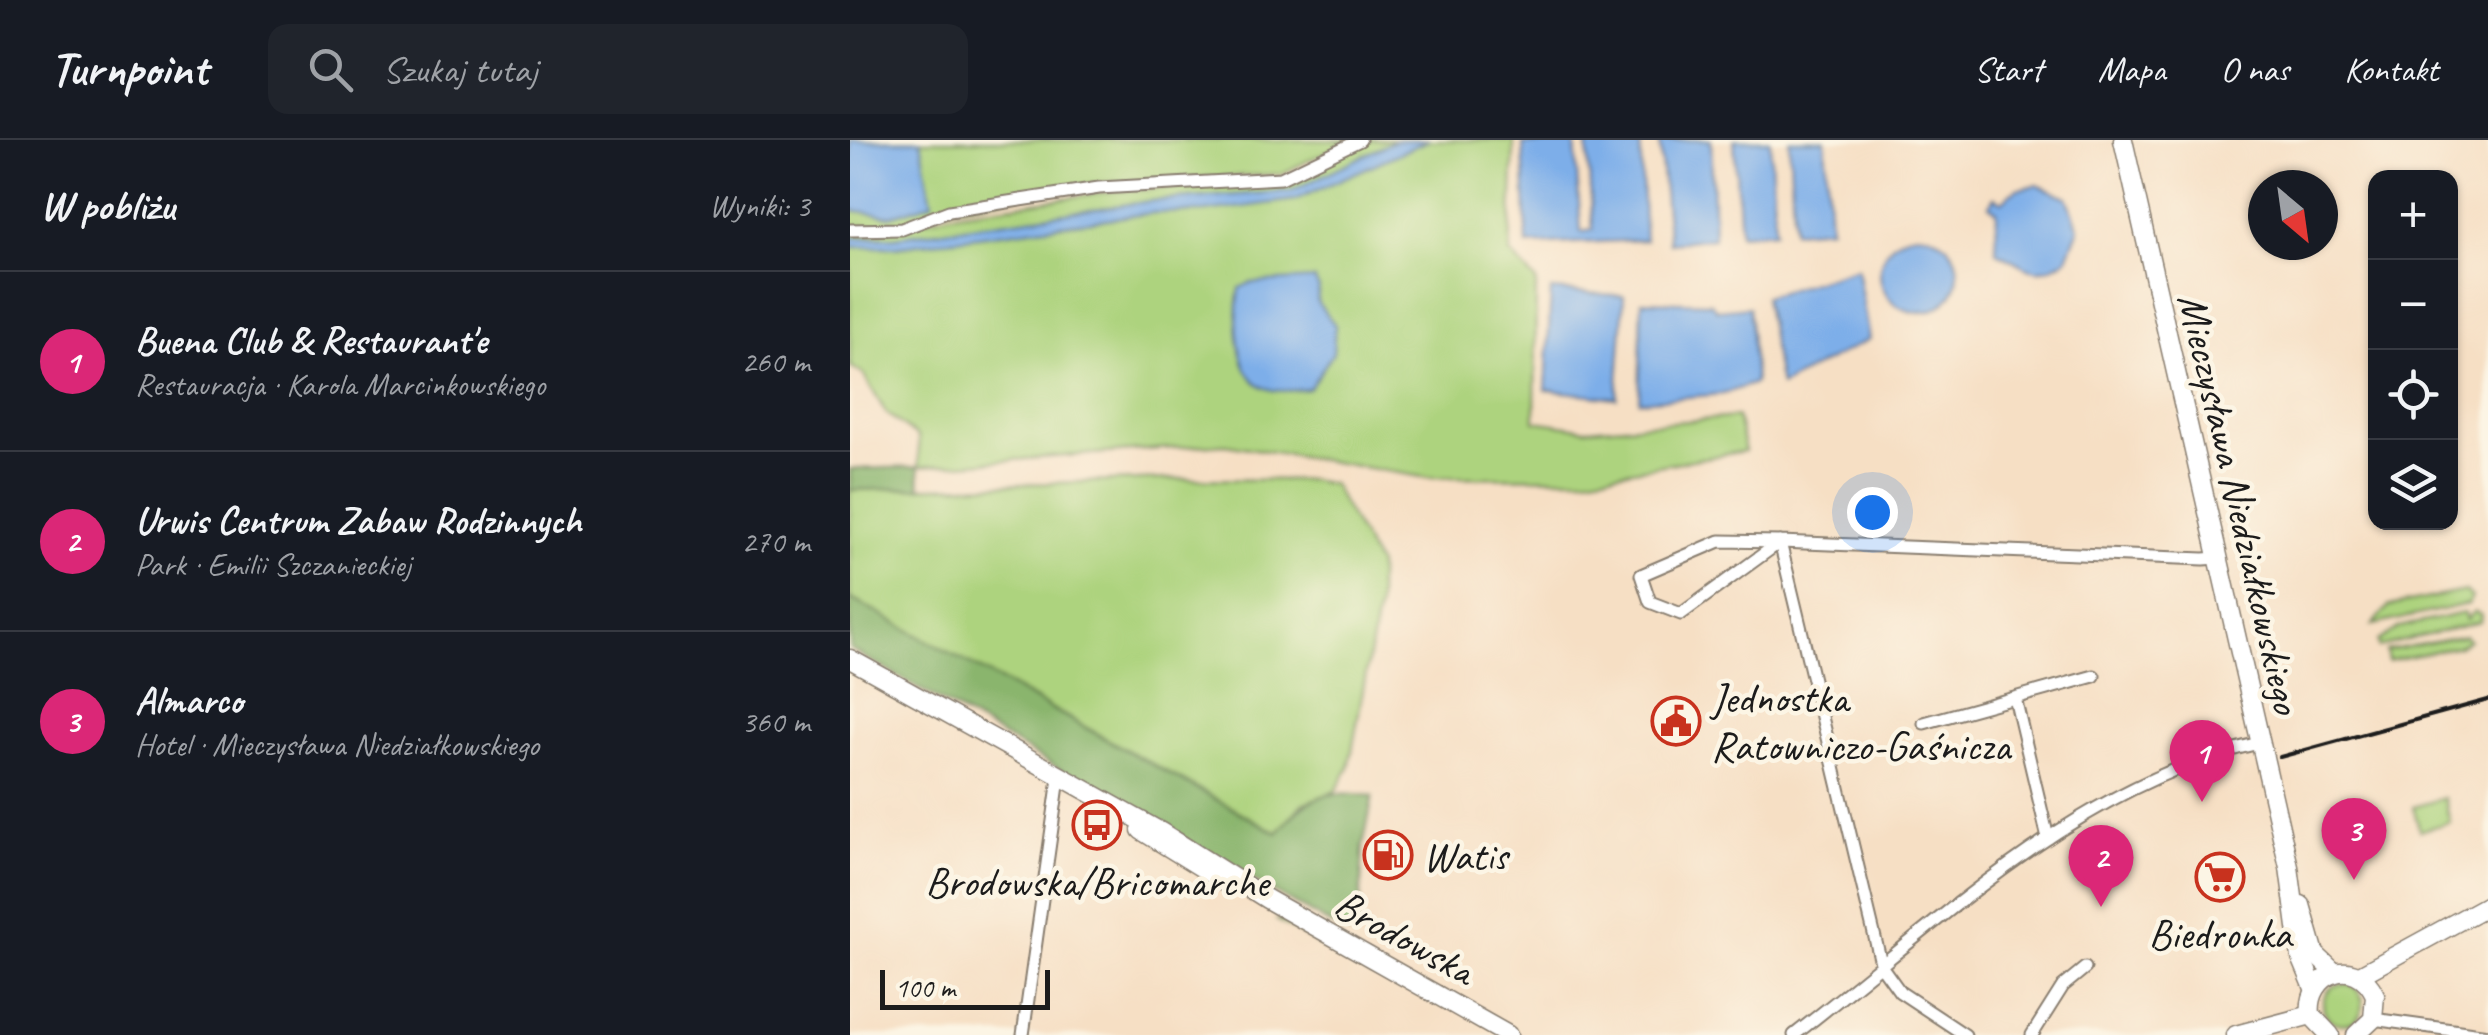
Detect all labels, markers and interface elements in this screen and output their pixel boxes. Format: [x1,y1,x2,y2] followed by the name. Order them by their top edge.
[268,24,968,114] search box
[50,39,208,99] text: Turnpoint
[303,42,358,97] icon: search
[383,46,537,93] text: Szukaj tutaj
[1974,47,2043,92] text: Start
[2098,47,2165,92] text: Mapa
[2220,47,2289,92] text: O nas
[2344,47,2438,92] text: Kontakt
[2248,170,2338,260] north arrow
[2368,170,2458,530] map controls
[2368,170,2458,260] button: +
[40,179,175,232] text: W pobliżu
[709,185,810,226] text: Wyniki: 3
[2368,260,2458,350] button: −
[2165,288,2314,720] street label: Mieczysława Niedziałkowskiego
[135,317,487,364] text: Buena Club & Restaurant'e
[65,341,80,382] text: 1
[741,341,810,382] text: 260 m
[2368,350,2458,440] button: locate
[135,364,545,405] text: Restauracja · Karola Marcinkowskiego
[2368,440,2458,530] button: layers
[1847,487,1898,538] your location
[135,497,581,544] text: Urwis Centrum Zabaw Rodzinnych
[65,521,80,562] text: 2
[741,521,810,562] text: 270 m
[135,544,411,585] text: Park · Emilii Szczanieckiej
[1709,672,2013,773] place label: Jednostka Ratowniczo-Gaśnicza
[135,677,243,724] text: Almarco
[1650,695,1702,747] public building icon: Jednostka Ratowniczo-Gaśnicza
[65,701,80,742] text: 3
[741,701,810,742] text: 360 m
[2170,720,2234,802] pin: 1
[135,724,539,765] text: Hotel · Mieczysława Niedziałkowskiego
[2322,798,2386,880] pin: 3
[1071,799,1123,851] bus stop icon: Brodowska/Bricomarche
[2068,824,2134,907] pin: 2
[1362,829,1414,881] fuel station icon: Watis
[1423,830,1511,883] place label: Watis
[2194,851,2246,903] supermarket icon: Biedronka
[925,856,1272,909] place label: Brodowska/Bricomarche
[1325,877,1487,999] street label: Brodowska
[2149,908,2294,961] place label: Biedronka
[880,965,1050,1010] scale bar
[895,970,955,1005] text: 100 m

